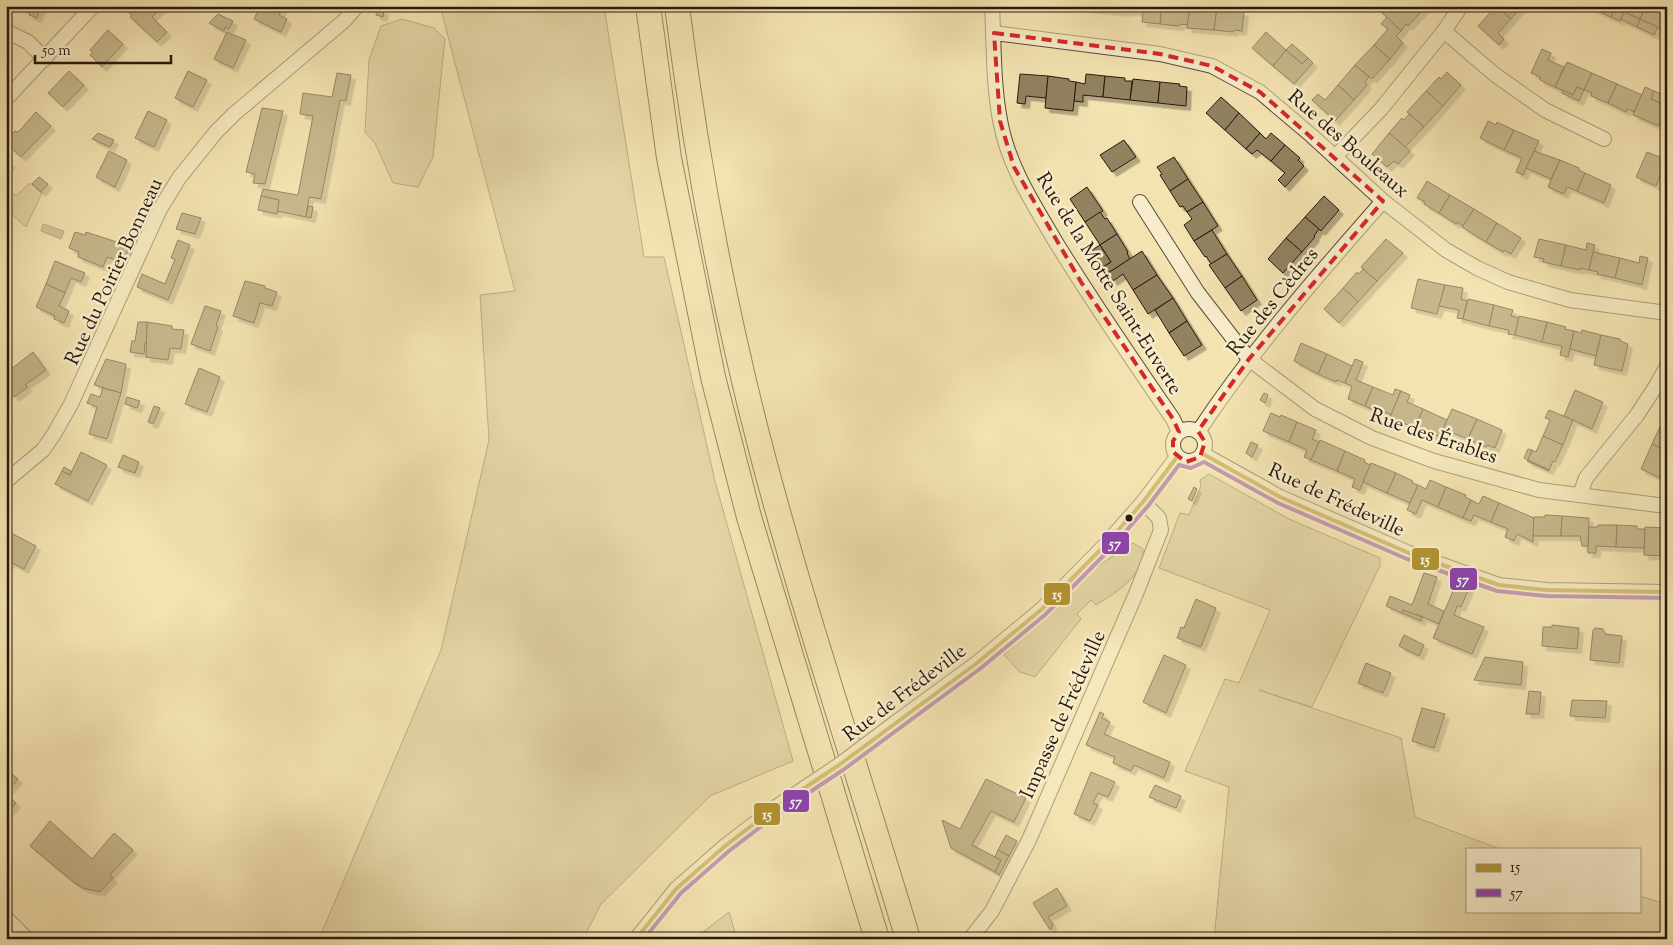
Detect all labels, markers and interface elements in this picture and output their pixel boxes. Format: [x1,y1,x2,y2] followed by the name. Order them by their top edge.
[35,32,171,64] scale bar
[41,41,71,62] text: 50 m
[1280,84,1414,206] street label: Rue des Bouleaux
[1027,168,1188,401] street label: Rue de la Motte Saint-Euverte
[59,173,172,370] street label: Rue du Poirier Bonneau
[1221,242,1327,363] street label: Rue des Cèdres
[1365,401,1501,473] street label: Rue des Érables
[1263,457,1409,546] street label: Rue de Frédeville
[1124,513,1134,523] unlabelled marker
[1101,531,1130,555] line badge: 57
[1108,535,1122,555] text: 57
[1411,547,1440,571] line badge: 15
[1420,551,1430,571] text: 15
[1449,567,1478,591] line badge: 57
[1456,571,1470,591] text: 57
[1043,582,1071,606] line badge: 15
[1052,586,1062,606] text: 15
[1014,626,1114,804] street label: Impasse de Frédeville
[838,638,973,750] street label: Rue de Frédeville
[782,789,810,813] line badge: 57
[789,793,803,813] text: 57
[753,802,781,826] line badge: 15
[762,806,772,826] text: 15
[1466,848,1640,912] legend
[1510,858,1520,879] text: 15
[1509,884,1523,905] text: 57

